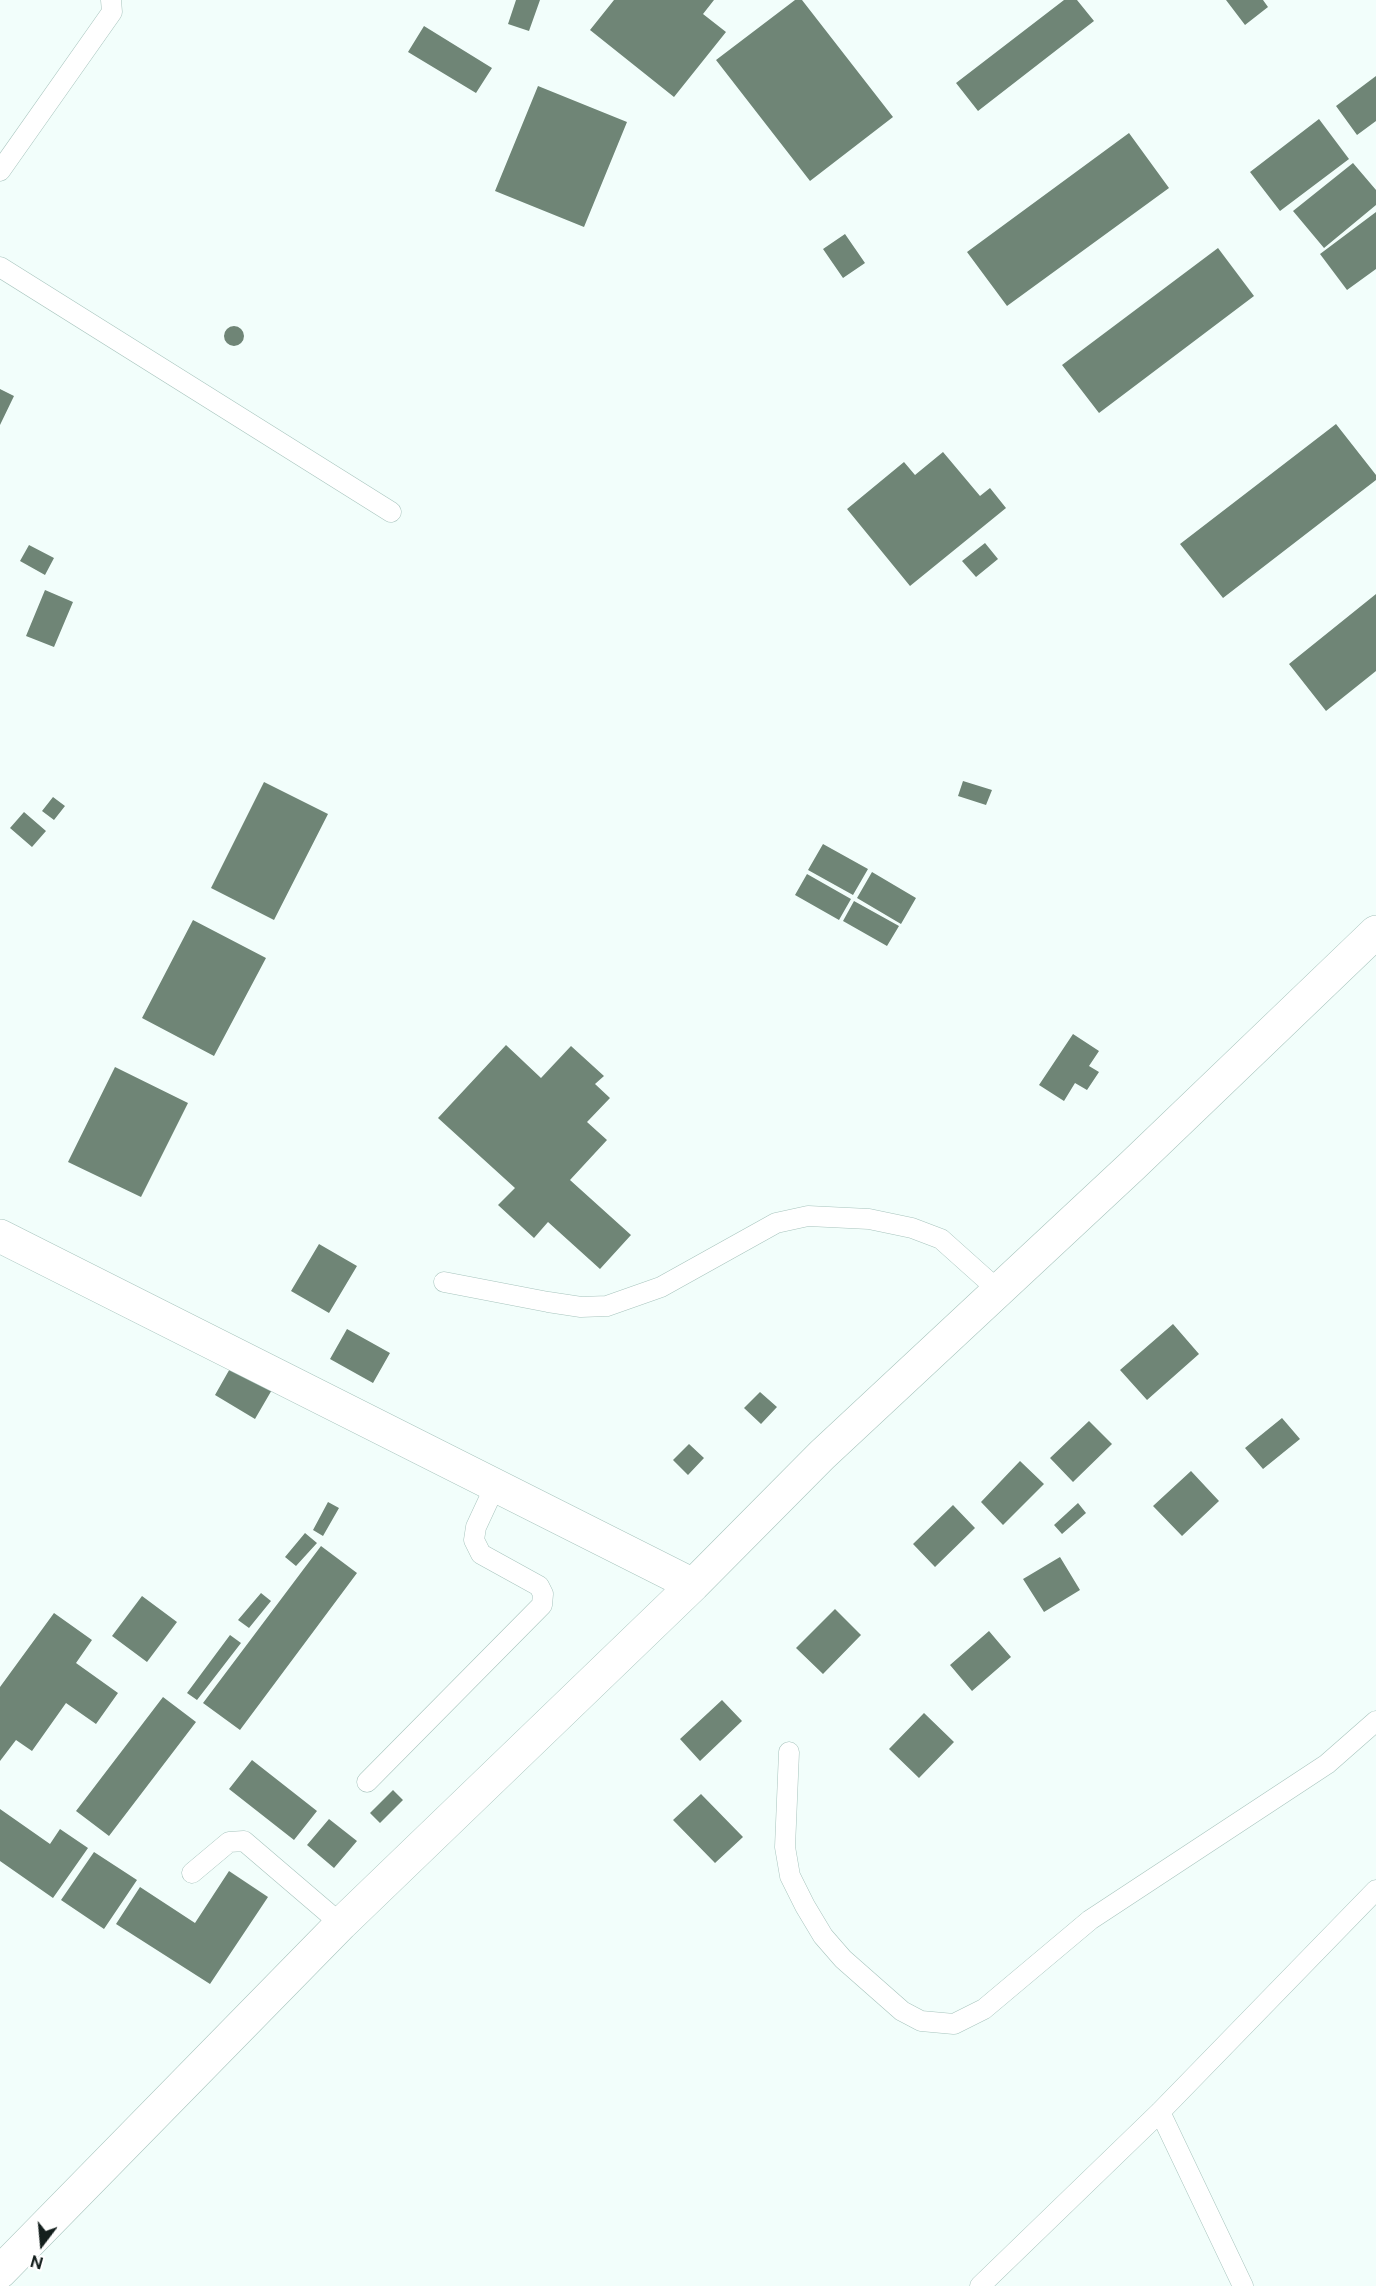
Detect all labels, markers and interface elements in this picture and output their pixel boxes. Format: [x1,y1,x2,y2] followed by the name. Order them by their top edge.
[12,2214,72,2274] north arrow
[28,2251,46,2273] text: N

